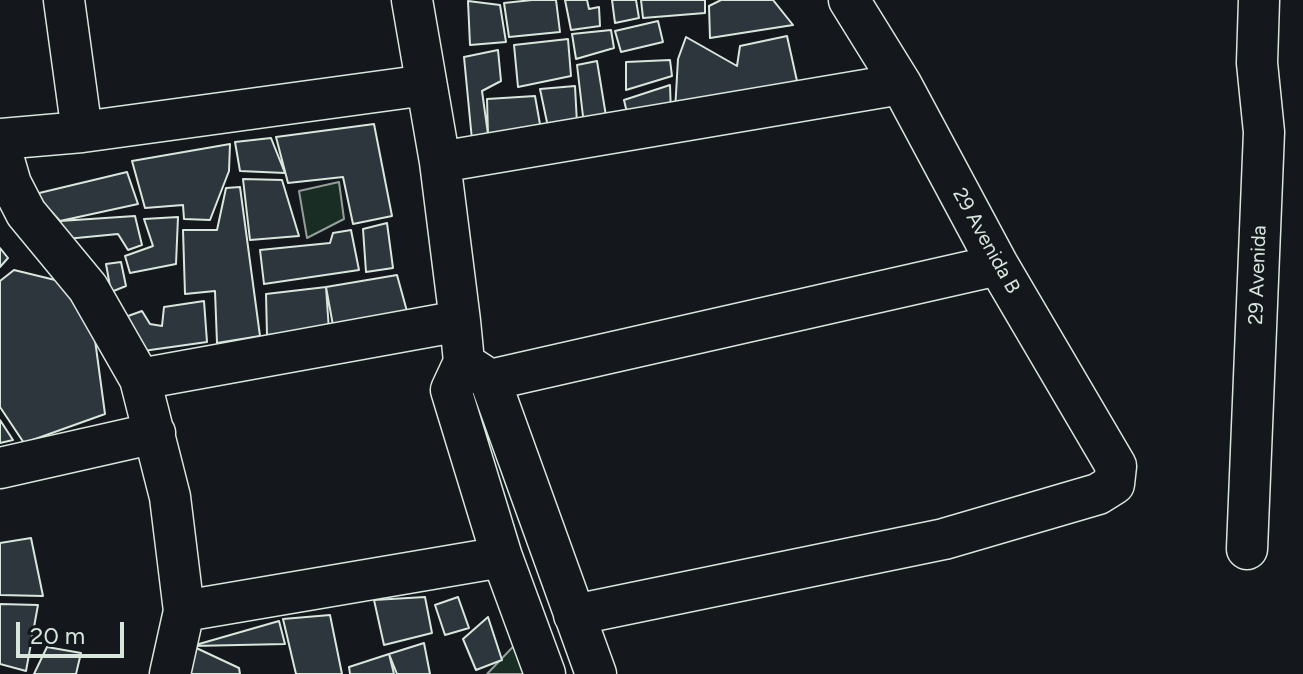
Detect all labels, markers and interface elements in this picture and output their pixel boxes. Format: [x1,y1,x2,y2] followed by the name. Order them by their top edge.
[947,184,1025,298] street label: 29 Avenida B
[1244,225,1272,325] street label: 29 Avenida
[20,606,128,656] scale bar
[30,621,85,650] text: 20 m

